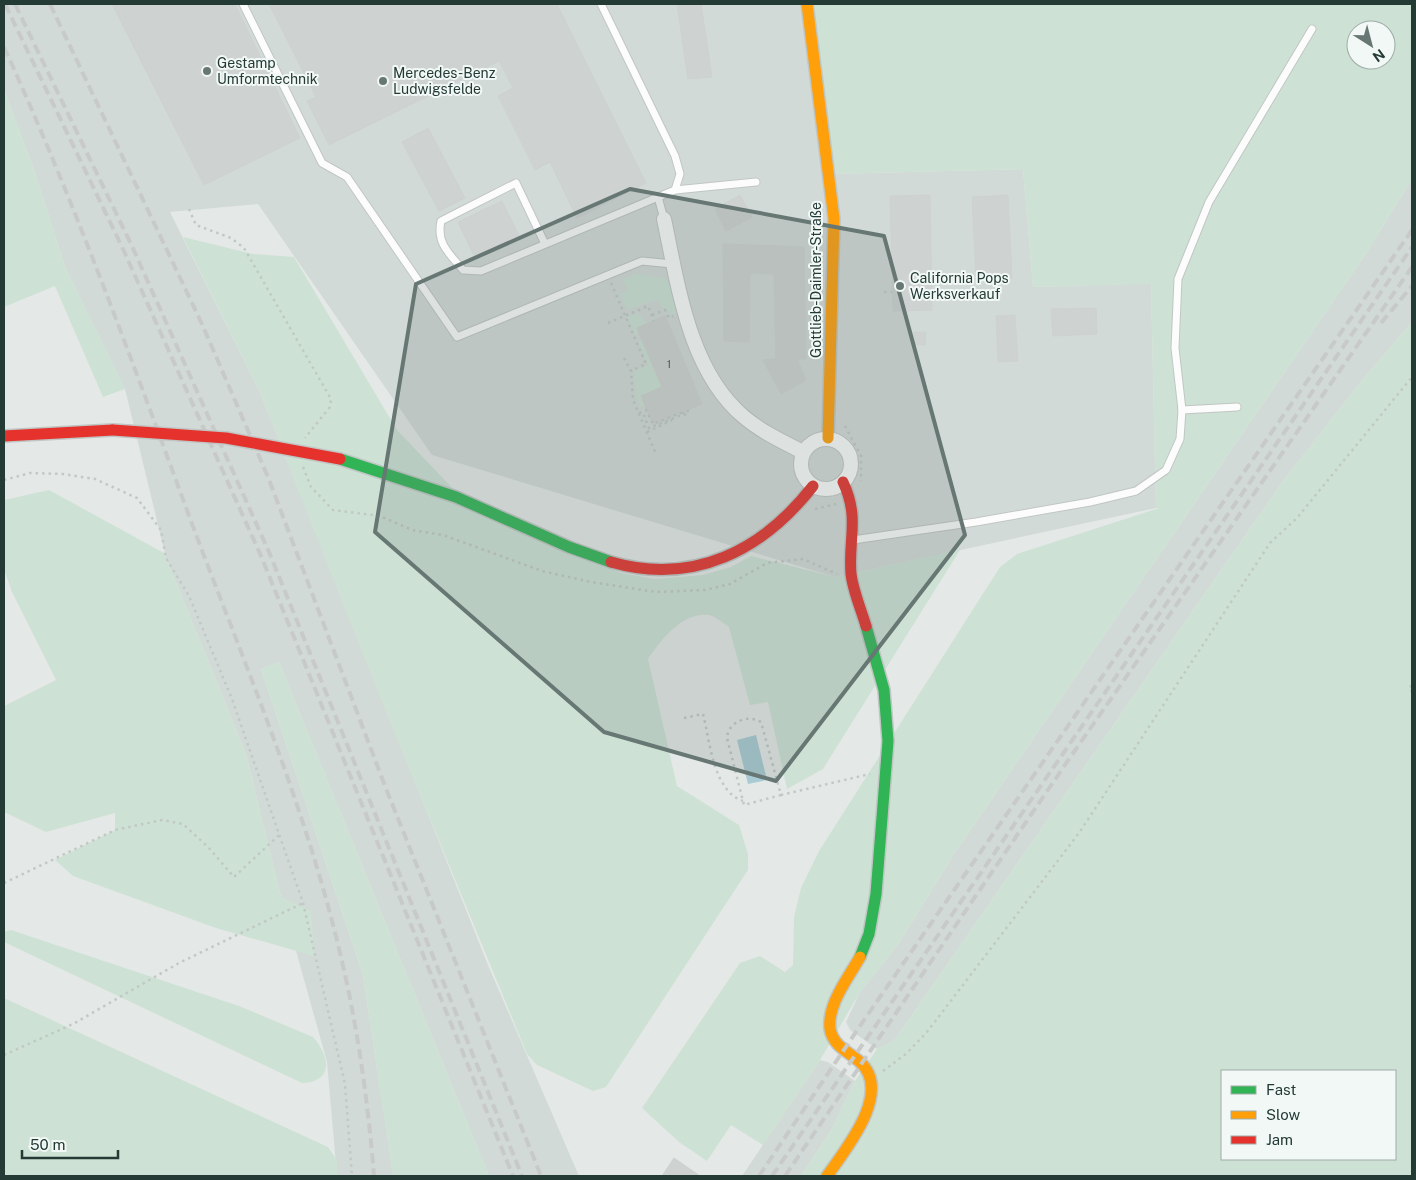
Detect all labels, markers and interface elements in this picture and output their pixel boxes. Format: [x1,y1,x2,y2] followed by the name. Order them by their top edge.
[1346,20,1396,70] north arrow
[1370,46,1388,65] text: N
[217,55,318,87] place label: Gestamp Umformtechnik
[201,65,213,77] marker: Gestamp Umformtechnik
[393,65,496,97] place label: Mercedes-Benz Ludwigsfelde
[377,75,389,87] marker: Mercedes-Benz Ludwigsfelde
[808,202,824,358] street label: Gottlieb-Daimler-Straße
[910,270,1009,302] place label: California Pops Werksverkauf
[894,280,906,292] marker: California Pops Werksverkauf
[667,358,671,370] house number: 1
[1221,1070,1396,1160] legend
[1266,1081,1296,1098] text: Fast
[1266,1106,1301,1123] text: Slow
[22,1128,119,1160] scale bar
[1266,1131,1293,1148] text: Jam
[30,1136,65,1153] text: 50 m

